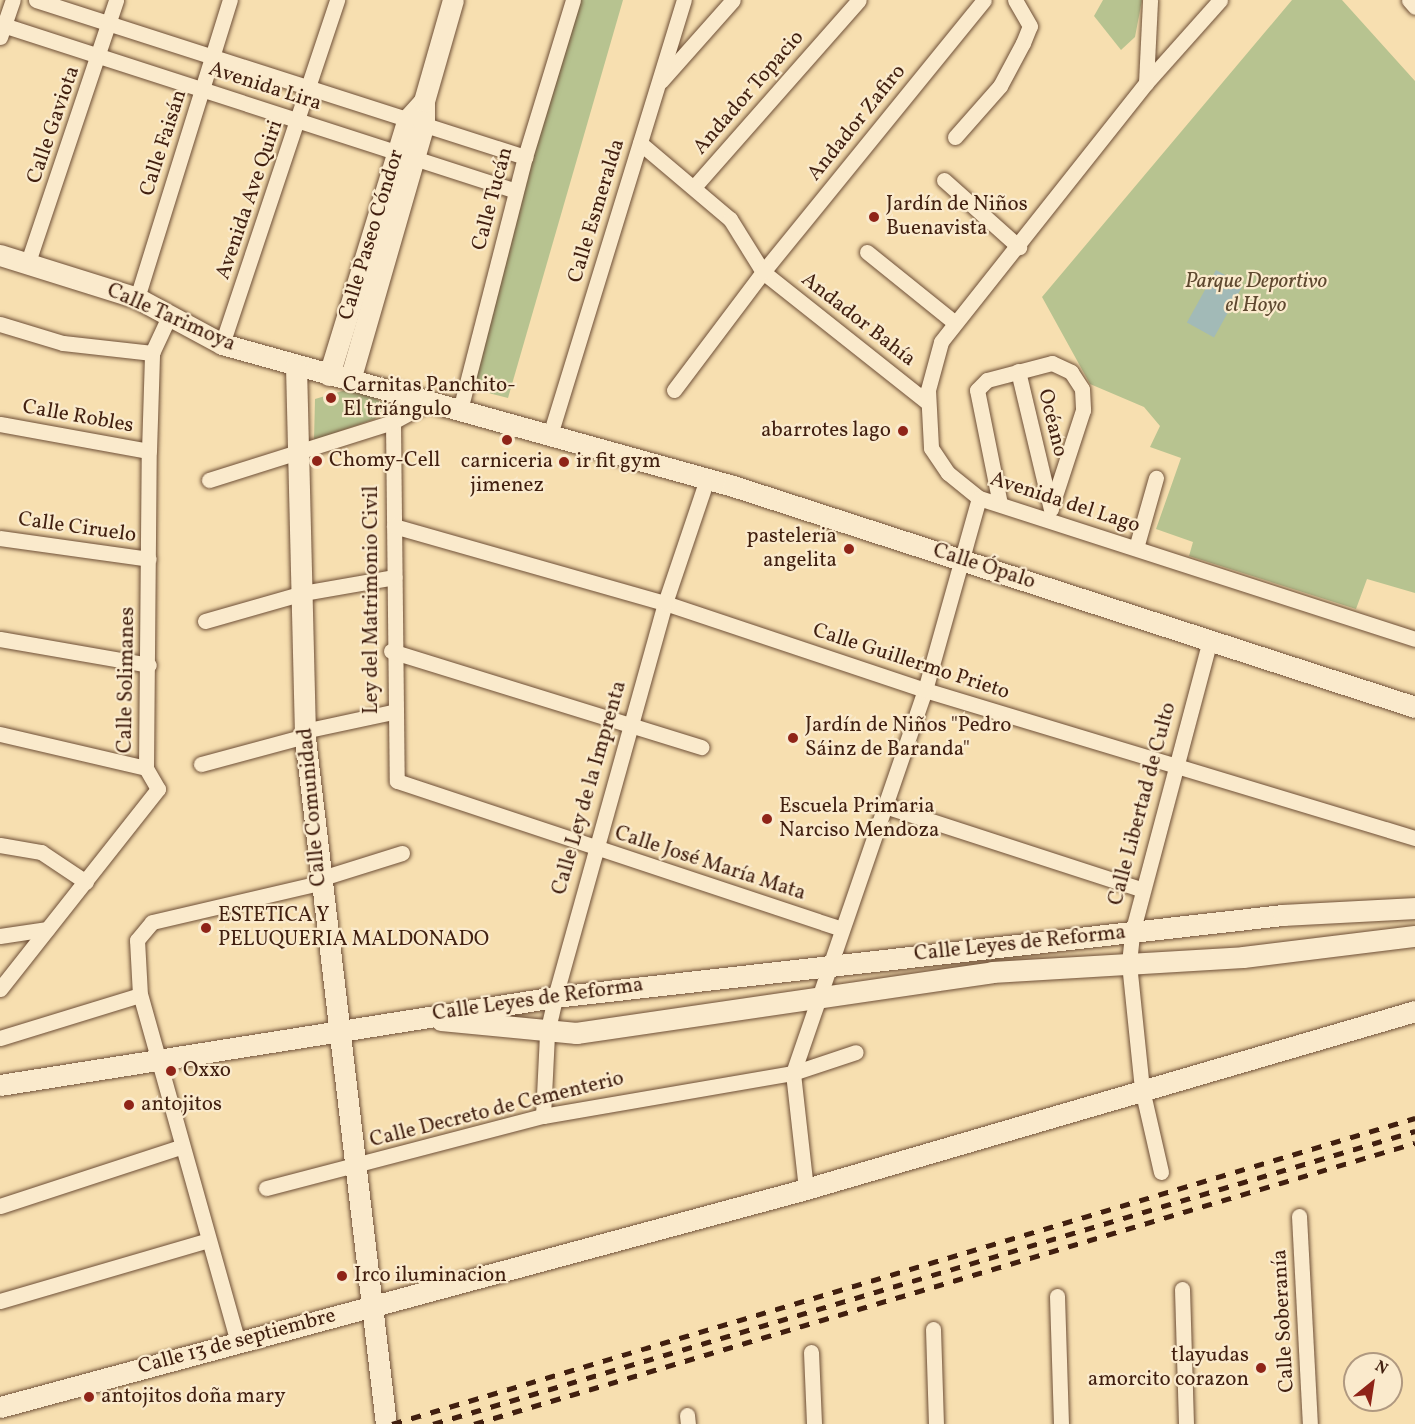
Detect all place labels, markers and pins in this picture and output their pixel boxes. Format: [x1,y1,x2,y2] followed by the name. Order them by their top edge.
[886,192,1028,242] place label: Jardín de Niños Buenavista
[867,210,881,224] marker: Jardín de Niños Buenavista
[343,373,516,423] place label: Carnitas Panchito- El triángulo
[324,391,338,405] marker: Carnitas Panchito- El triángulo
[761,418,891,444] place label: abarrotes lago
[896,424,910,438] marker: abarrotes lago
[500,433,514,447] marker: carniceria jimenez
[329,448,440,474] place label: Chomy-Cell
[461,449,553,499] place label: carniceria jimenez
[576,449,661,475] place label: ir fit gym
[310,454,324,468] marker: Chomy-Cell
[557,455,571,469] marker: ir fit gym
[747,524,837,574] place label: pasteleria angelita
[842,542,856,556] marker: pasteleria angelita
[805,713,1011,763] place label: Jardín de Niños "Pedro Sáinz de Baranda"
[786,731,800,745] marker: Jardín de Niños "Pedro Sáinz de Baranda"
[779,794,940,844] place label: Escuela Primaria Narciso Mendoza
[760,812,774,826] marker: Escuela Primaria Narciso Mendoza
[218,903,489,953] place label: ESTETICA Y PELUQUERIA MALDONADO
[199,921,213,935] marker: ESTETICA Y PELUQUERIA MALDONADO
[183,1058,231,1084] place label: Oxxo
[164,1064,178,1078] marker: Oxxo
[141,1092,222,1118] place label: antojitos
[122,1098,136,1112] marker: antojitos
[354,1263,507,1289] place label: Irco iluminacion
[335,1269,349,1283] marker: Irco iluminacion
[1088,1343,1249,1393] place label: tlayudas amorcito corazon
[1254,1361,1268,1375] marker: tlayudas amorcito corazon
[101,1384,286,1410] place label: antojitos doña mary
[82,1390,96,1404] marker: antojitos doña mary

